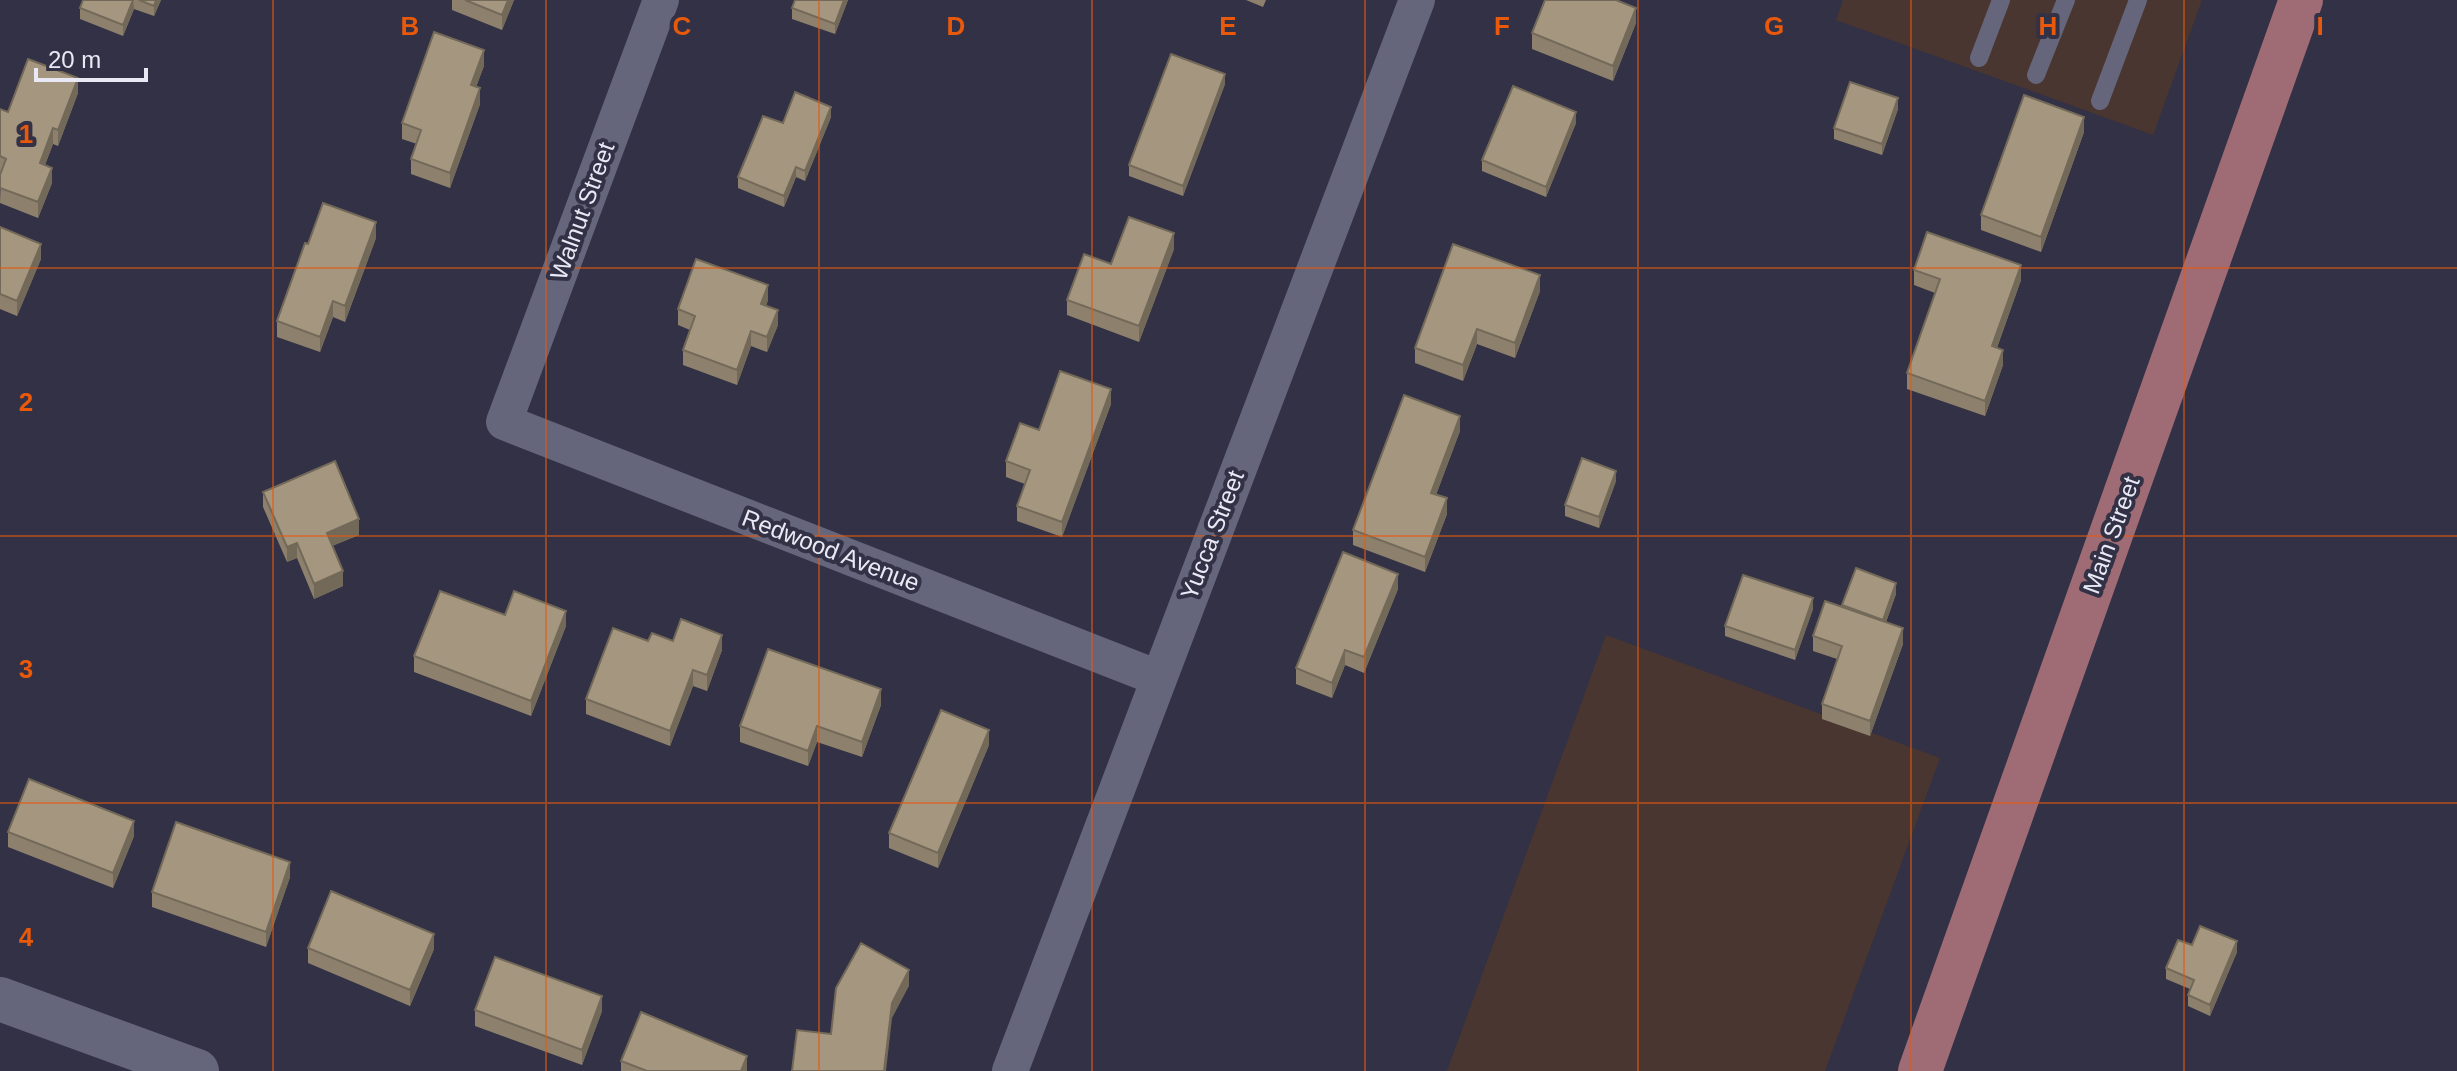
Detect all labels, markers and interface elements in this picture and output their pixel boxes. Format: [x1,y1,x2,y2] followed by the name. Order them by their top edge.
[401,11,419,41] text: B
[673,11,692,41] text: C
[947,11,965,41] text: D
[1219,11,1237,41] text: E
[1494,11,1510,41] text: F
[1764,11,1784,41] text: G
[2039,11,2057,41] text: H
[2316,11,2324,41] text: I
[36,32,146,82] scale bar
[48,46,101,73] text: 20 m
[19,119,33,149] text: 1
[545,138,620,284] street label: Walnut Street
[19,387,33,417] text: 2
[1175,466,1249,603] street label: Yucca Street
[2077,472,2145,597] street label: Main Street
[739,504,923,596] street label: Redwood Avenue
[19,654,33,684] text: 3
[19,922,34,952] text: 4

